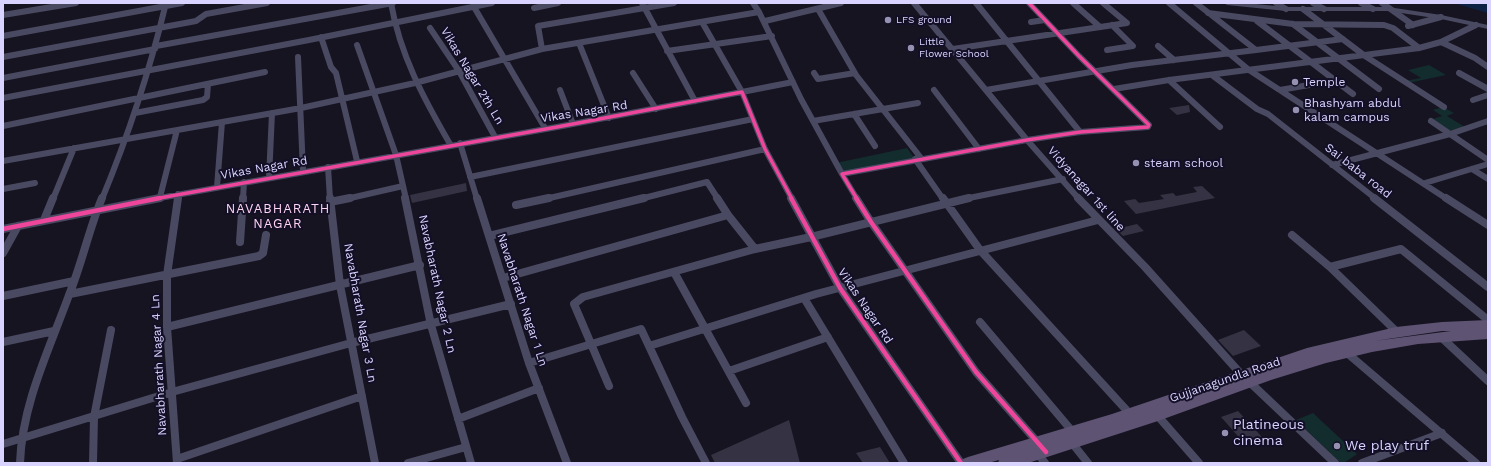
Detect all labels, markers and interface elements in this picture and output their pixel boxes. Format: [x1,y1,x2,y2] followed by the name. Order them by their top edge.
[896,14,952,26] place label: LFS ground
[883,15,893,25] marker: LFS ground
[437,25,507,127] street label: Vikas Nagar 2th Ln
[919,36,989,60] place label: Little Flower School
[906,43,916,53] marker: Little Flower School
[1303,75,1345,89] place label: Temple
[1290,77,1300,87] marker: Temple
[1304,96,1401,124] place label: Bhashyam abdul kalam campus
[539,98,629,126] street label: Vikas Nagar Rd
[1291,105,1301,115] marker: Bhashyam abdul kalam campus
[1322,141,1394,201] street label: Sai baba road
[1044,144,1128,234] street label: Vidyanagar 1st line
[219,153,309,183] street label: Vikas Nagar Rd
[1144,156,1223,170] place label: steam school
[1131,158,1141,168] marker: steam school
[226,201,330,232] district label: NAVABHARATH NAGAR
[415,213,459,355] street label: Navabharath Nagar 2 Ln
[494,232,550,368] street label: Navabharath Nagar 1 Ln
[341,242,379,384] street label: Navabharath Nagar 3 Ln
[834,266,896,346] street label: Vikas Nagar Rd
[148,294,170,436] street label: Navabharath Nagar 4 Ln
[1168,354,1282,406] street label: Gujjanagundla Road
[1233,417,1304,450] place label: Platineous cinema
[1220,428,1230,438] marker: Platineous cinema
[1345,438,1429,454] place label: We play truf
[1332,441,1342,451] marker: We play truf

